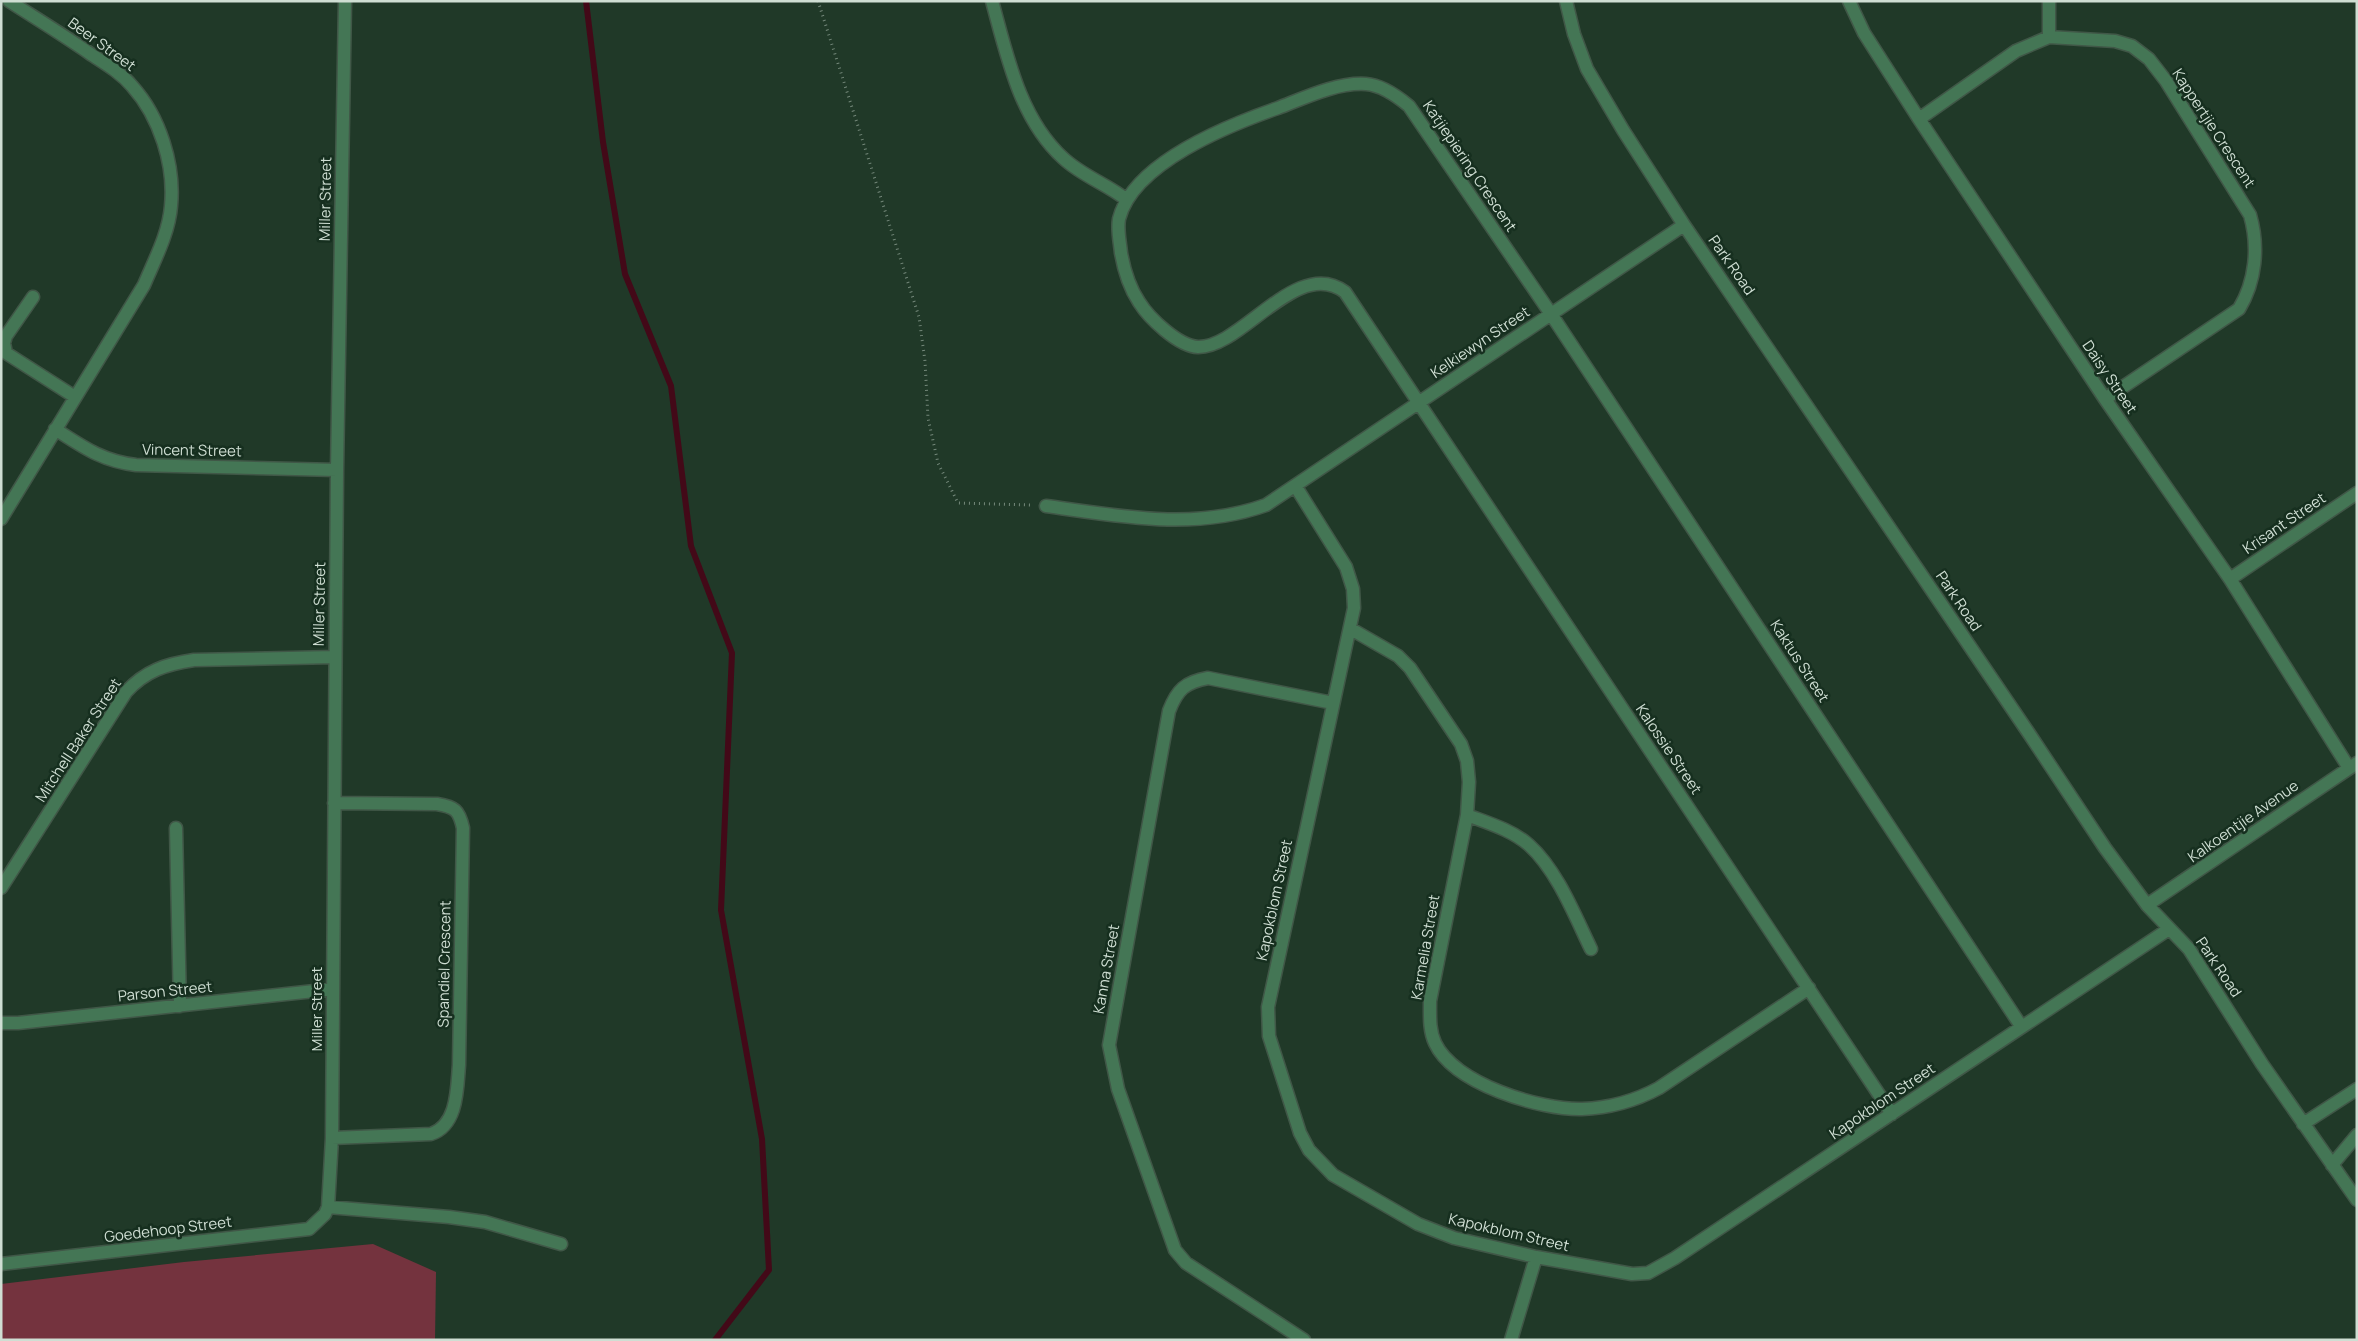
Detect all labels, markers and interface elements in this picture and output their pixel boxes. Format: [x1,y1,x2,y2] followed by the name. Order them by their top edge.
[64,12,140,76] street label: Beer Street
[2168,64,2260,192] street label: Kappertjie Crescent
[1418,96,1522,236] street label: Katjiepiering Crescent
[314,157,336,241] street label: Miller Street
[1704,231,1760,299] street label: Park Road
[1426,301,1534,383] street label: Kelkiewyn Street
[2078,336,2142,418] street label: Daisy Street
[142,439,242,461] street label: Vincent Street
[2238,487,2330,559] street label: Krisant Street
[308,562,330,646] street label: Miller Street
[1931,567,1987,635] street label: Park Road
[1765,616,1835,706] street label: Kaktus Street
[30,674,126,806] street label: Mitchell Baker Street
[1631,700,1707,798] street label: Kalossie Street
[2183,775,2303,867] street label: Kalkoentjie Avenue
[1251,837,1297,963] street label: Kapokblom Street
[1405,893,1445,1001] street label: Karmelia Street
[432,900,456,1028] street label: Spandiel Crescent
[1088,923,1124,1015] street label: Kanna Street
[2191,933,2247,1001] street label: Park Road
[306,967,327,1051] street label: Miller Street
[117,976,213,1006] street label: Parson Street
[1825,1058,1939,1144] street label: Kapokblom Street
[1446,1208,1572,1256] street label: Kapokblom Street
[103,1211,233,1247] street label: Goedehoop Street

